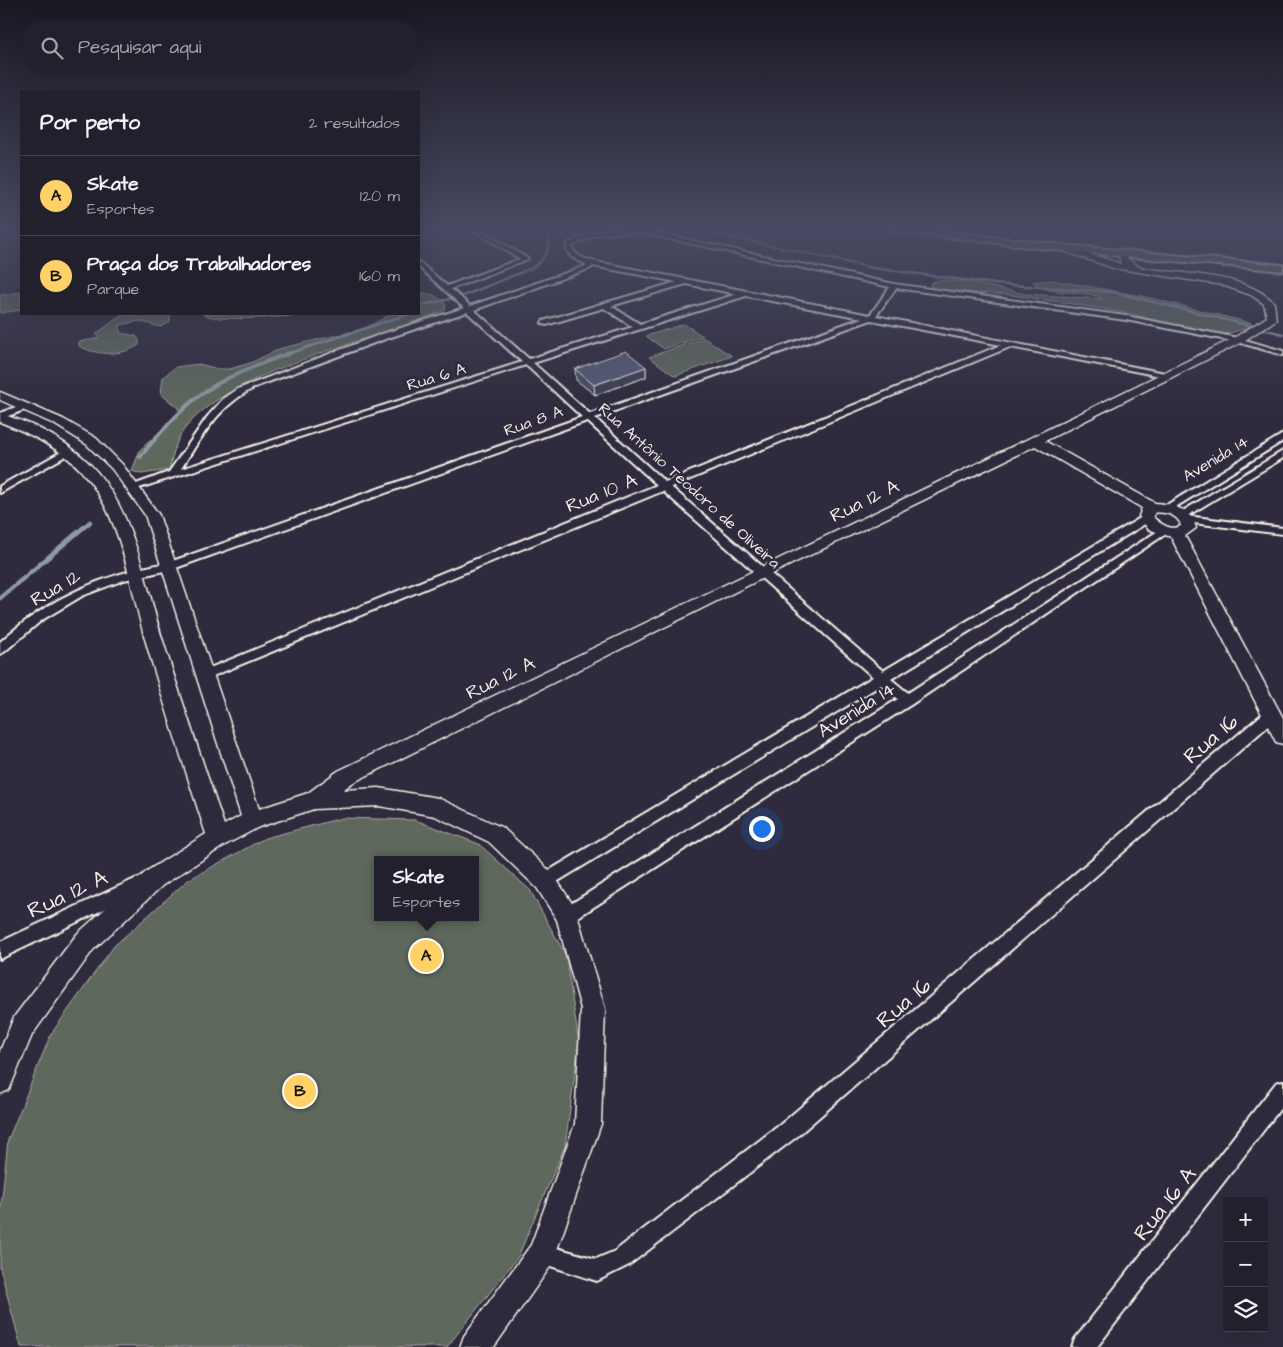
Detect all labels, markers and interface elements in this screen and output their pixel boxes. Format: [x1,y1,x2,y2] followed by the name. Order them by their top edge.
[20,20,420,75] search box
[38,34,66,62] icon: search
[78,34,201,61] text: Pesquisar aqui
[40,108,140,137] text: Por perto
[308,112,400,134] text: 2 resultados
[87,171,139,198] text: Skate
[51,185,61,207] text: A
[360,185,400,207] text: 120 m
[87,198,154,220] text: Esportes
[87,251,311,278] text: Praça dos Trabalhadores
[50,265,62,287] text: B
[359,265,400,287] text: 160 m
[87,278,139,300] text: Parque
[404,358,469,396] street label: Rua 6 A
[594,398,785,574] street label: Rua Antônio Teodoro de Oliveira
[501,400,566,442] street label: Rua 8 A
[1178,430,1253,487] street label: Avenida 14
[562,467,641,520] street label: Rua 10 A
[826,473,904,530] street label: Rua 12 A
[26,563,86,613] street label: Rua 12
[462,650,540,707] street label: Rua 12 A
[813,676,901,745] street label: Avenida 14
[1177,706,1245,772] street label: Rua 16
[749,816,775,842] your location
[374,856,479,921] popup
[22,862,113,926] street label: Rua 12 A
[393,864,444,891] text: Skate
[393,891,460,913] text: Esportes
[410,937,442,975] pin: A
[870,970,938,1036] street label: Rua 16
[284,1072,316,1110] pin: B
[1126,1160,1204,1247] street label: Rua 16 A
[1223,1197,1268,1332] map controls
[1223,1197,1268,1242] button: +
[1223,1242,1268,1287] button: −
[1223,1287,1268,1332] button: layers

